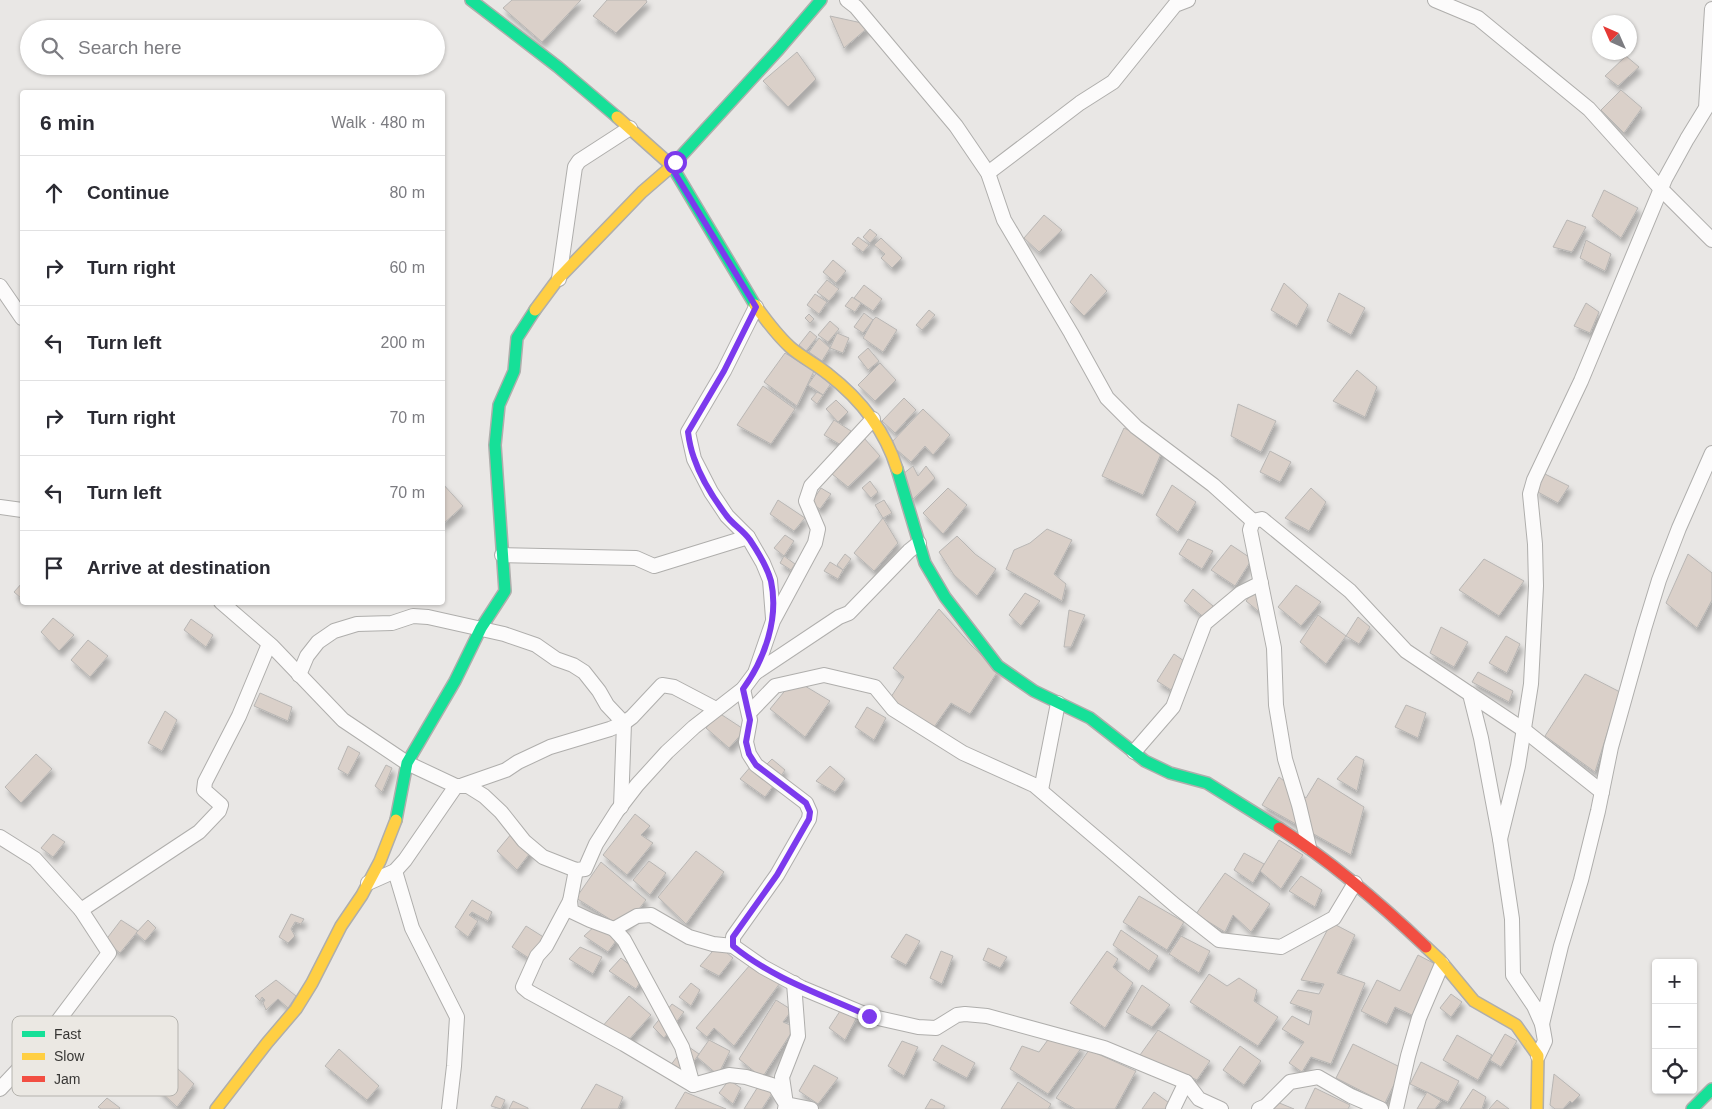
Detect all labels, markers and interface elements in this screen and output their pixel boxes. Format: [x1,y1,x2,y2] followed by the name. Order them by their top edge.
[1592,15,1637,60] north arrow
[20,20,445,75] search box
[38,34,66,62] icon: search
[78,37,182,58] text: Search here
[40,111,95,134] text: 6 min
[331,114,425,131] text: Walk · 480 m
[664,151,687,174] route start
[40,179,68,207] icon: ahead
[87,182,169,203] text: Continue
[389,184,425,201] text: 80 m
[40,254,68,282] icon: right
[87,257,175,278] text: Turn right
[389,259,425,276] text: 60 m
[40,329,68,357] icon: left
[87,332,162,353] text: Turn left
[381,334,425,351] text: 200 m
[40,404,68,432] icon: right
[87,407,175,428] text: Turn right
[389,409,425,426] text: 70 m
[40,479,68,507] icon: left
[87,482,162,503] text: Turn left
[389,484,425,501] text: 70 m
[40,554,68,582] icon: arrive
[87,557,271,578] text: Arrive at destination
[1652,959,1697,1094] map controls
[1652,959,1697,1004] button: +
[1652,1004,1697,1049] button: −
[858,1005,881,1028] route end
[12,1016,178,1096] legend
[54,1026,81,1042] text: Fast
[54,1048,85,1064] text: Slow
[1652,1049,1697,1094] button: locate
[54,1071,80,1087] text: Jam

